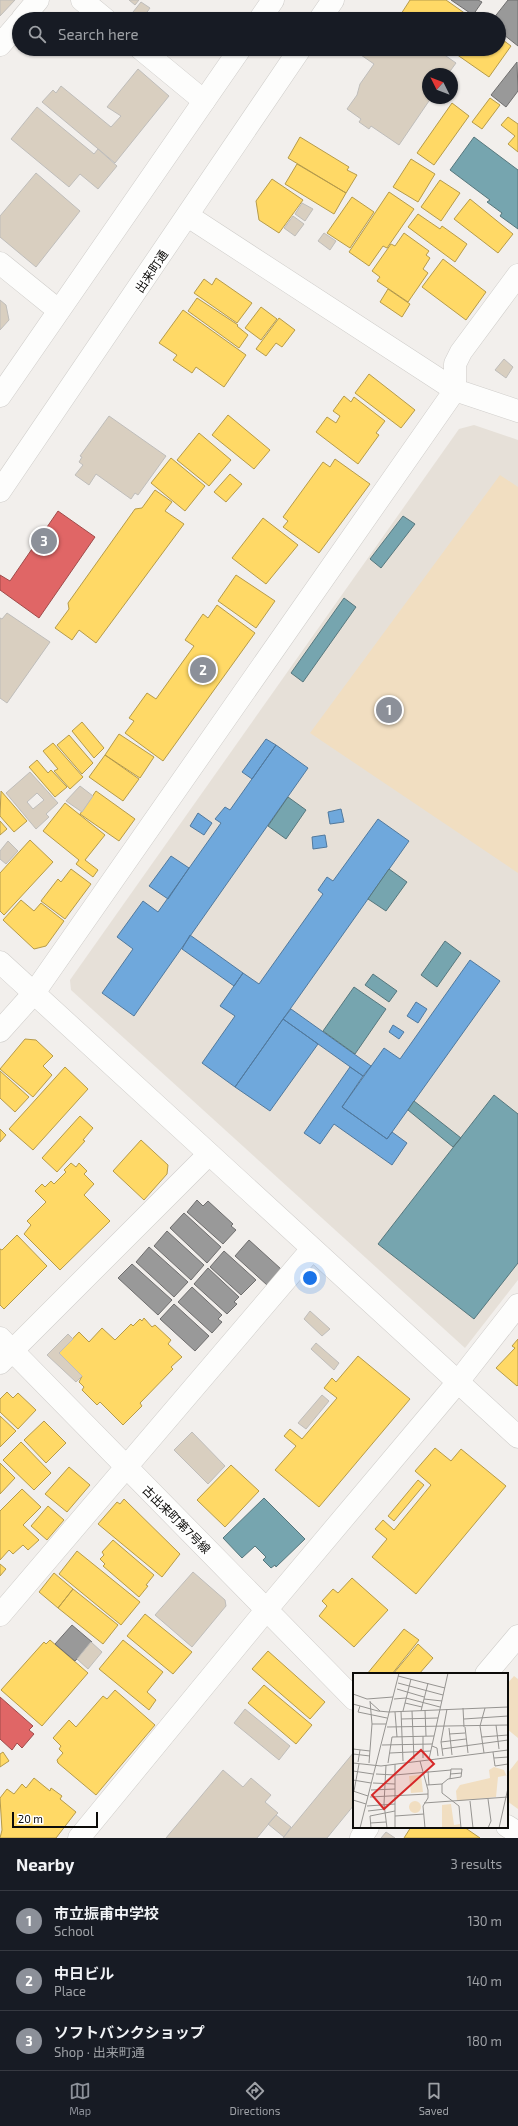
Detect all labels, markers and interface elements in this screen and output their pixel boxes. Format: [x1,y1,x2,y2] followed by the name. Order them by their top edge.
[12,12,506,56] search box
[26,23,48,45] icon: search
[58,25,139,43] text: Search here
[422,68,458,104] north arrow
[132,247,170,295] street label: 出来町通
[31,526,57,556] pin: 3
[190,655,216,685] pin: 2
[376,695,402,725] pin: 1
[300,1268,320,1288] your location
[140,1482,214,1556] street label: 古出来町第7号線
[353,1673,508,1828] inset map
[12,1810,98,1829] scale bar
[18,1812,43,1825] text: 20 m
[16,1854,74,1874] text: Nearby
[451,1856,502,1872] text: 3 results
[54,1904,159,1922] text: 市立振甫中学校
[26,1913,32,1929] text: 1
[467,1913,502,1929] text: 130 m
[54,1923,94,1939] text: School
[54,1964,114,1982] text: 中日ビル
[25,1973,33,1989] text: 2
[467,1973,502,1989] text: 140 m
[54,1983,86,1999] text: Place
[54,2023,205,2041] text: ソフトバンクショップ
[25,2033,33,2049] text: 3
[467,2033,502,2049] text: 180 m
[54,2044,145,2060] text: Shop · 出来町通
[69,2080,91,2117] tab: Map
[230,2080,280,2117] tab: Directions
[419,2080,449,2117] tab: Saved

